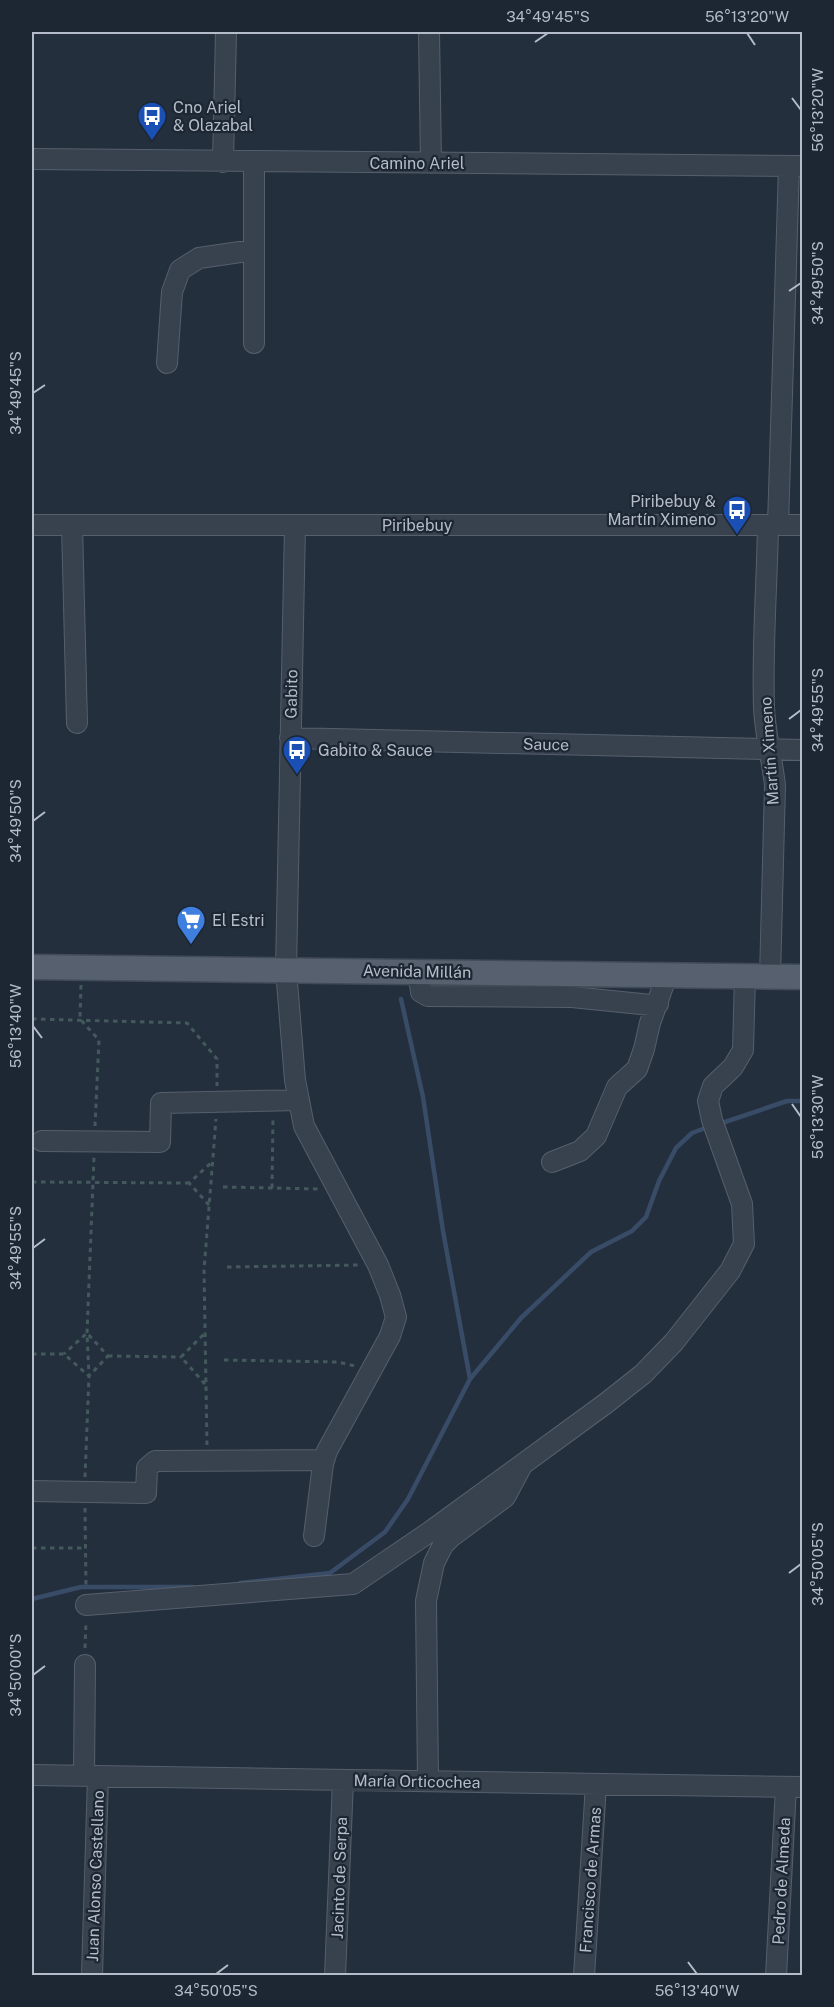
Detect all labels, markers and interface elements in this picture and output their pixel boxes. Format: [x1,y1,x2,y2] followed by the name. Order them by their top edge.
[506,8,590,25] text: 34°49'45"S
[705,8,789,25] text: 56°13'20"W
[809,68,826,152] text: 56°13'20"W
[173,98,253,135] place label: Cno Ariel & Olazabal
[136,100,168,142] bus stop icon: Cno Ariel & Olazabal
[369,154,465,173] street label: Camino Ariel
[809,241,826,325] text: 34°49'50"S
[7,351,24,435] text: 34°49'45"S
[607,492,716,529] place label: Piribebuy & Martín Ximeno
[721,494,753,536] bus stop icon: Piribebuy & Martín Ximeno
[382,516,453,535] street label: Piribebuy
[809,668,826,752] text: 34°49'55"S
[282,669,301,719] street label: Gabito
[756,696,783,806] street label: Martín Ximeno
[281,734,313,776] bus stop icon: Gabito & Sauce
[523,735,569,754] street label: Sauce
[318,741,433,760] place label: Gabito & Sauce
[7,779,24,863] text: 34°49'50"S
[175,904,207,946] supermarket icon: El Estri
[212,911,265,930] place label: El Estri
[363,961,471,982] street label: Avenida Millán
[7,984,24,1068] text: 56°13'40"W
[809,1075,826,1159] text: 56°13'30"W
[7,1206,24,1290] text: 34°49'55"S
[809,1522,826,1606] text: 34°50'05"S
[7,1634,24,1717] text: 34°50'00"S
[353,1771,481,1792] street label: María Orticochea
[83,1790,108,1962] street label: Juan Alonso Castellano
[576,1806,605,1954] street label: Francisco de Armas
[328,1817,351,1939] street label: Jacinto de Serpa
[769,1817,794,1945] street label: Pedro de Almeda
[174,1982,258,1999] text: 34°50'05"S
[655,1982,739,1999] text: 56°13'40"W

